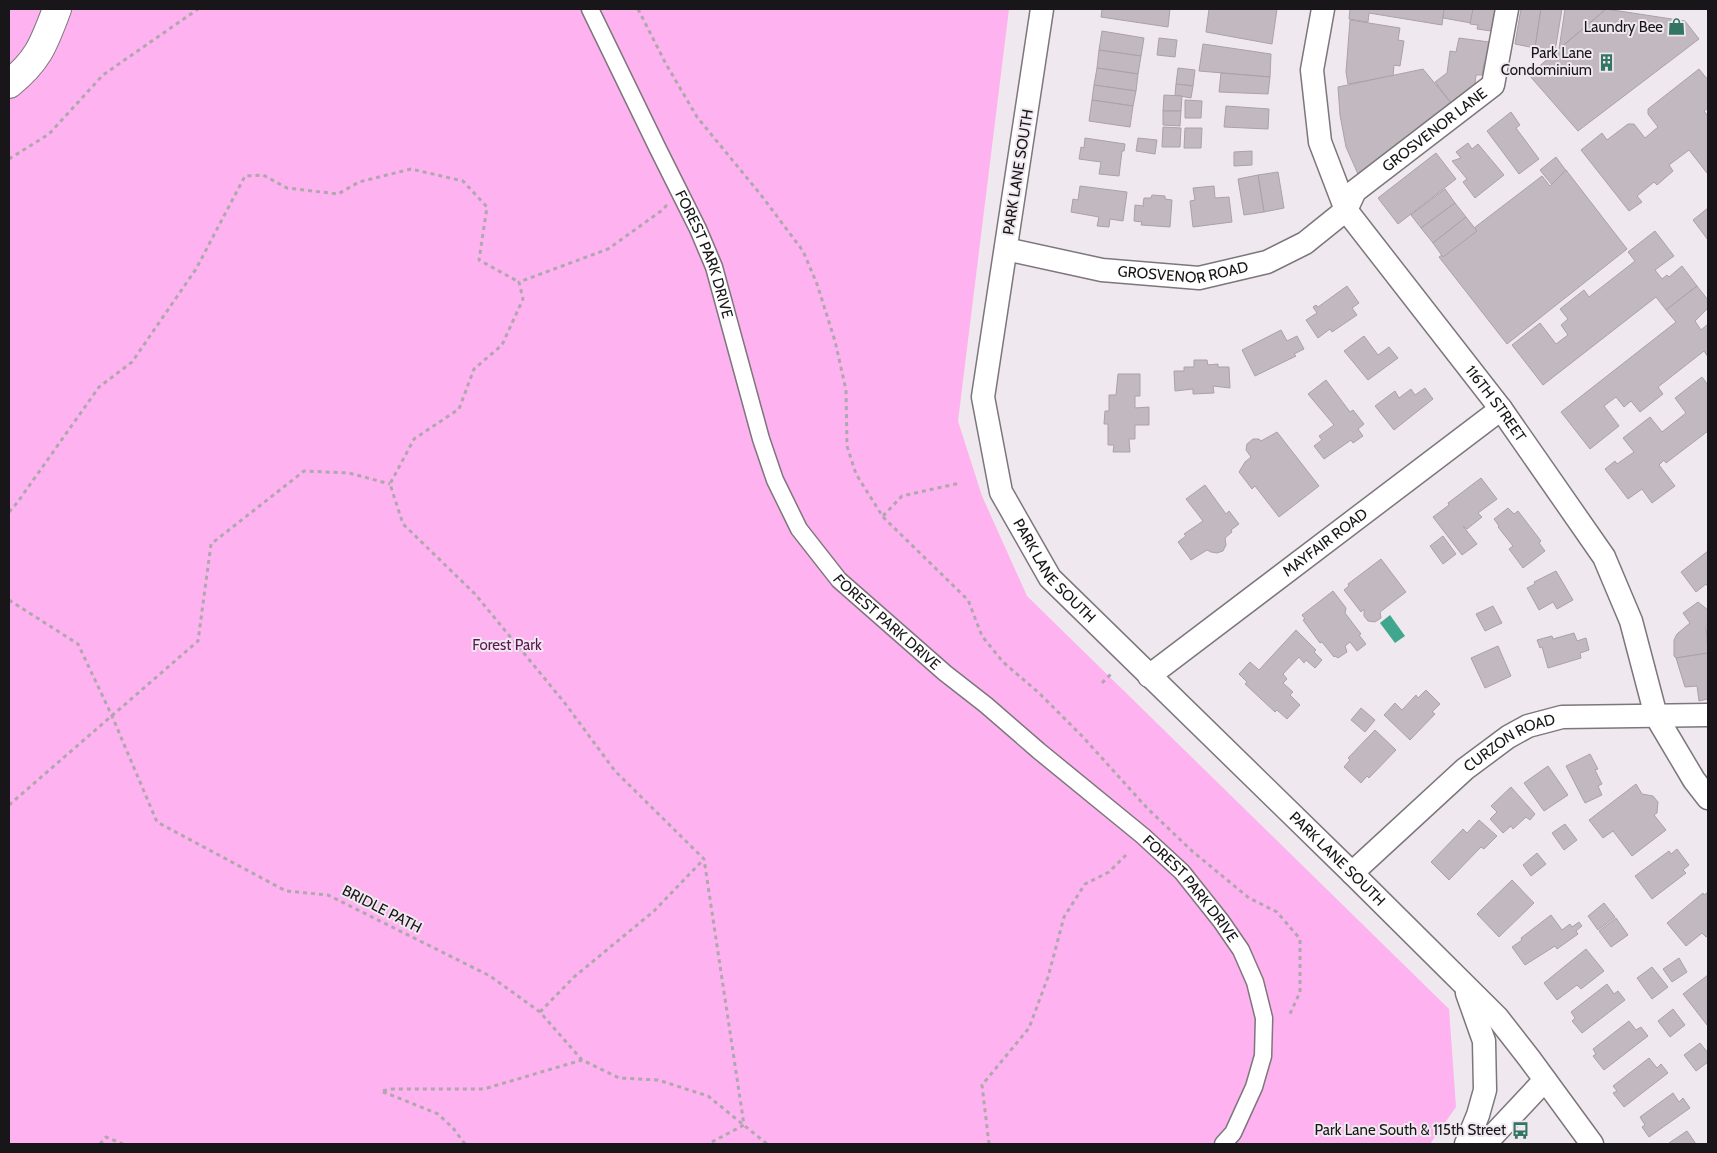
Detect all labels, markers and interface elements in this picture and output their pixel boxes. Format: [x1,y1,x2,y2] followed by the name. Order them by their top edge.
[1667,17,1687,37] shop icon: Laundry Bee
[1584,18,1663,36] place label: Laundry Bee
[1501,44,1592,79] place label: Park Lane Condominium
[1596,52,1616,72] building icon: Park Lane Condominium
[1379,84,1491,176] street label: GROSVENOR LANE
[999,108,1037,236] street label: PARK LANE SOUTH
[671,187,737,320] street label: FOREST PARK DRIVE
[1117,258,1250,287] street label: GROSVENOR ROAD
[1462,362,1530,445] street label: 116TH STREET
[1279,504,1371,580] street label: MAYFAIR ROAD
[1009,516,1099,627] street label: PARK LANE SOUTH
[829,571,944,674] street label: FOREST PARK DRIVE
[472,636,542,654] park label: Forest Park
[1460,710,1557,776] street label: CURZON ROAD
[1286,808,1389,910] street label: PARK LANE SOUTH
[1139,831,1242,946] street label: FOREST PARK DRIVE
[339,881,425,937] street label: BRIDLE PATH
[1510,1120,1530,1140] bus stop icon: Park Lane South & 115th Street
[1314,1121,1506,1139] place label: Park Lane South & 115th Street

